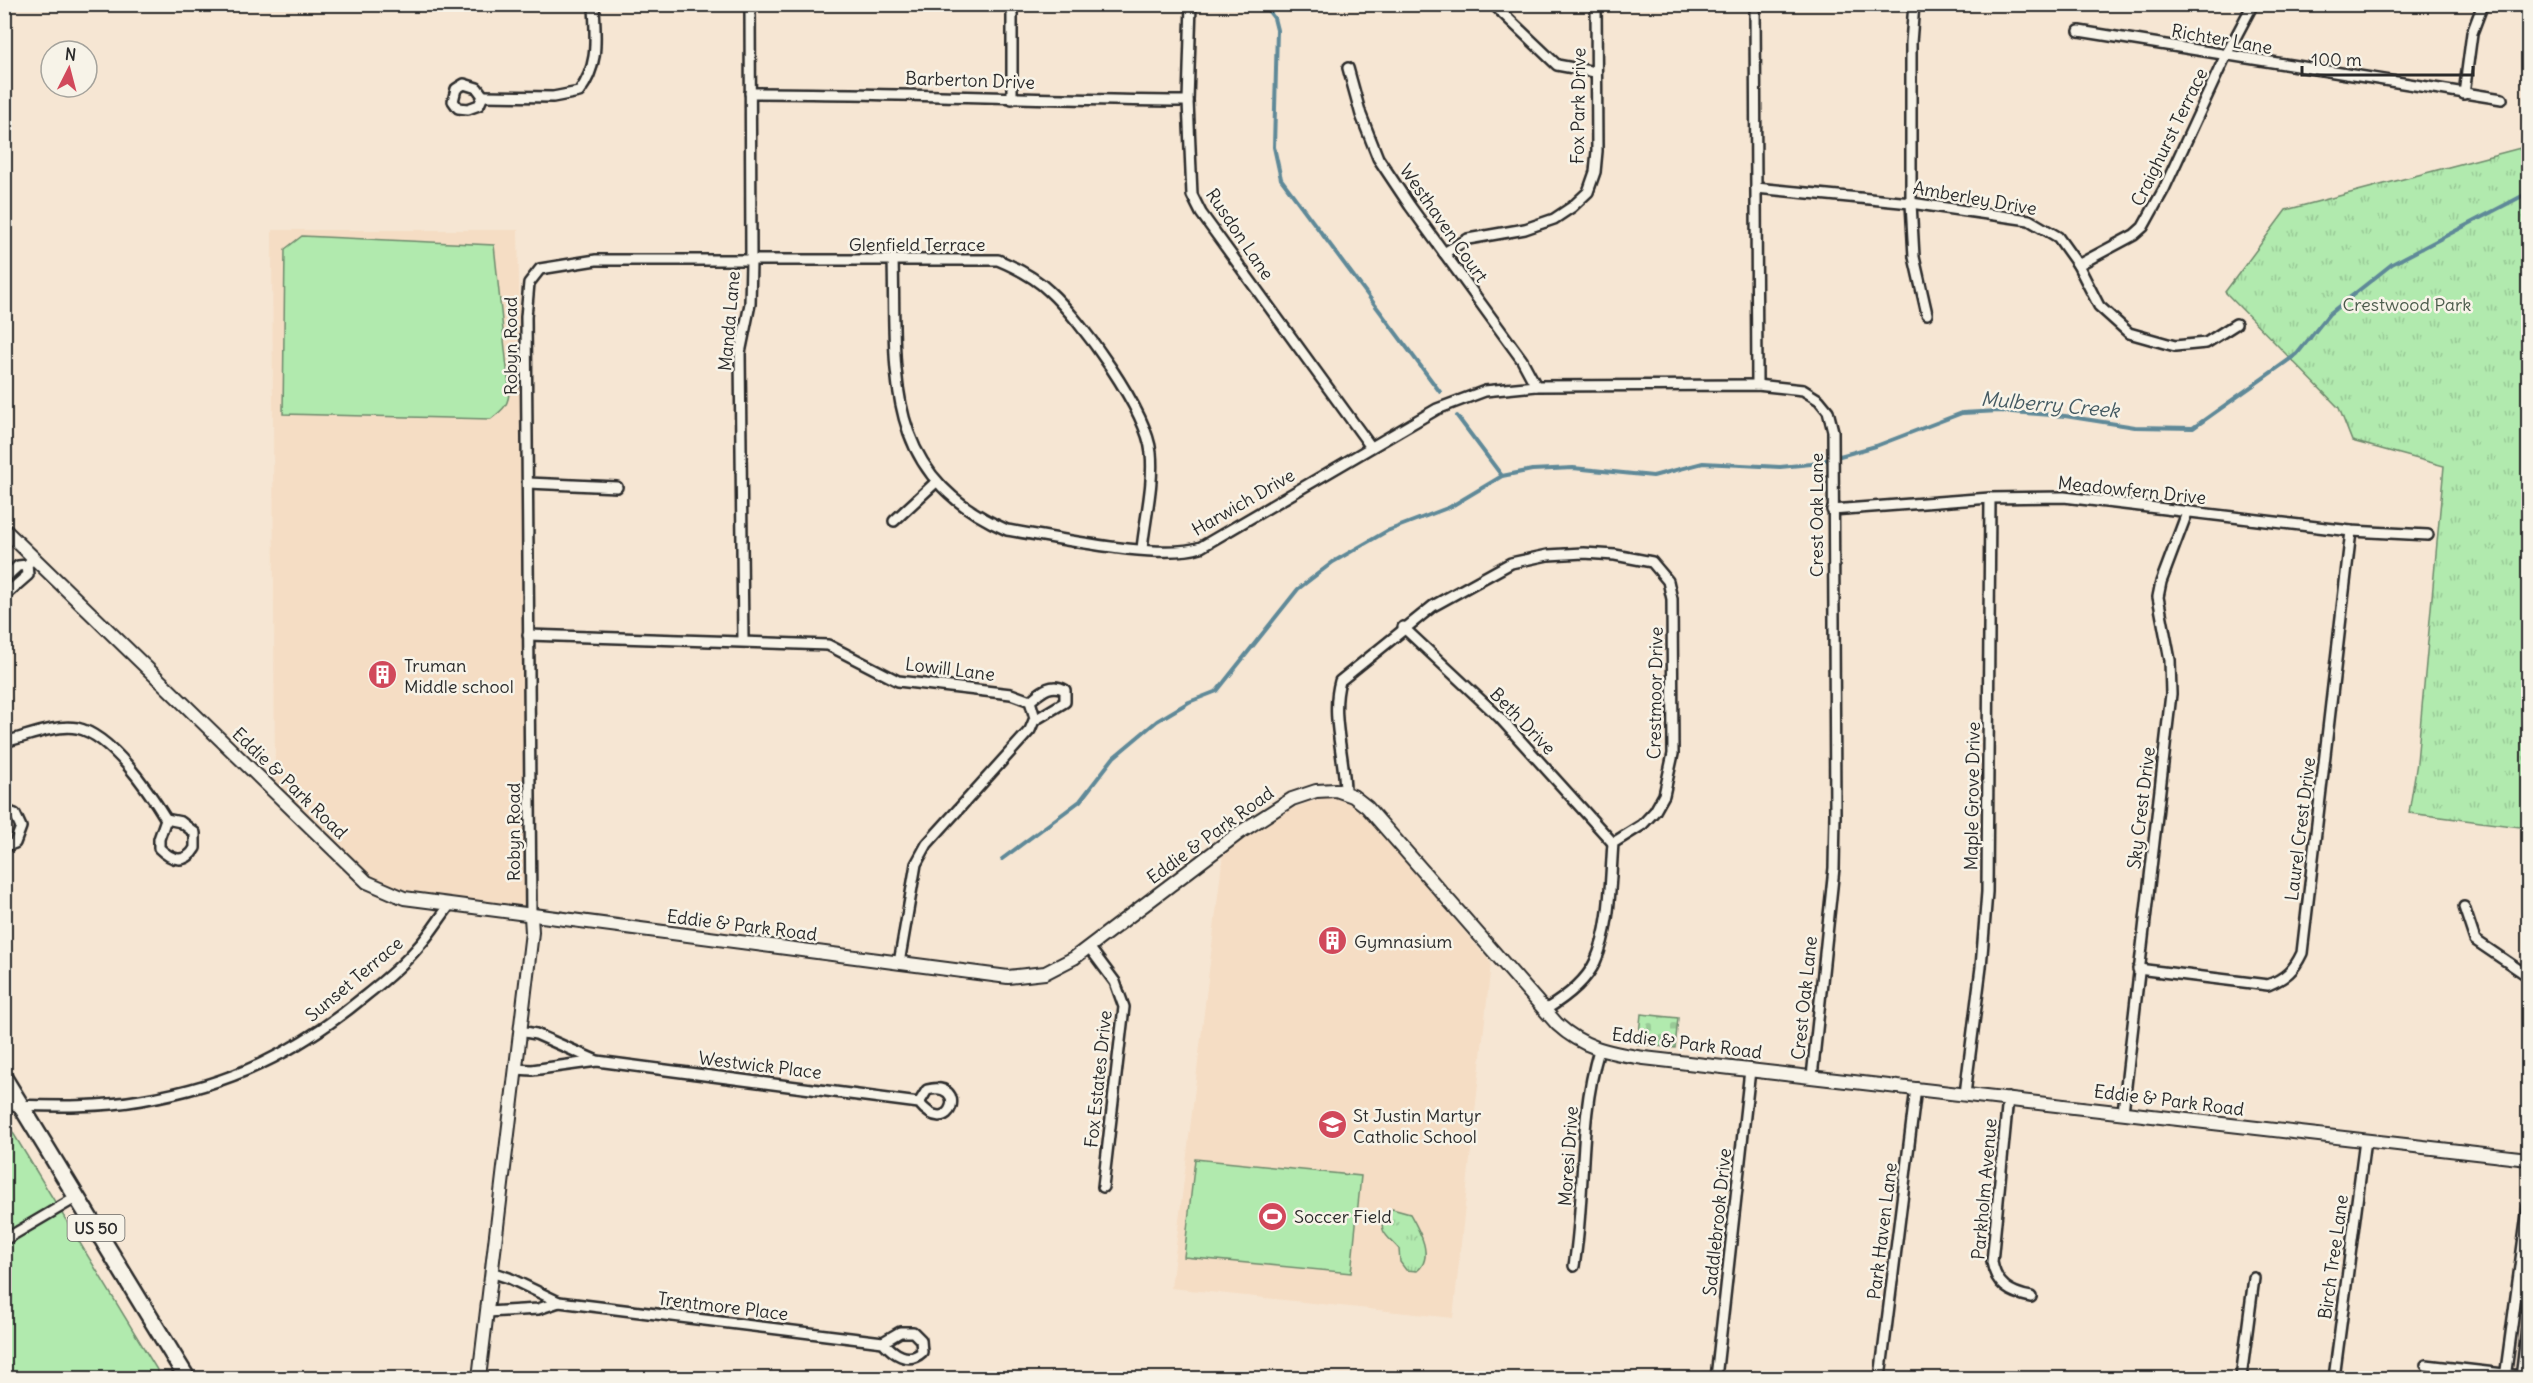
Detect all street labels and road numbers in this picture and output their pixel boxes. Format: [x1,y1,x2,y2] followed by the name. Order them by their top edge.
[2170,19,2274,59] street label: Richter Lane
[1565,48,1591,164] street label: Fox Park Drive
[2126,64,2212,210] street label: Craighurst Terrace
[905,66,1035,94] street label: Barberton Drive
[1395,159,1493,287] street label: Westhaven Court
[1911,176,2039,220] street label: Amberley Drive
[1201,184,1279,284] street label: Rusdon Lane
[849,233,985,256] street label: Glenfield Terrace
[713,270,745,372] street label: Manda Lane
[499,296,522,395] street label: Robyn Road
[1805,453,1828,577] street label: Crest Oak Lane
[1187,463,1299,541] street label: Harwich Drive
[2057,471,2207,509] street label: Meadowfern Drive
[1642,626,1668,760] street label: Crestmoor Drive
[904,652,996,686] street label: Lowill Lane
[1485,683,1561,759] street label: Beth Drive
[228,722,353,844] street label: Eddie & Park Road
[1959,722,1985,870] street label: Maple Grove Drive
[2122,746,2160,870] street label: Sky Crest Drive
[2280,756,2320,902] street label: Laurel Crest Drive
[1142,781,1278,889] street label: Eddie & Park Road
[502,782,525,881] street label: Robyn Road
[666,904,819,946] street label: Eddie & Park Road
[301,932,407,1026] street label: Sunset Terrace
[1786,935,1822,1061] street label: Crest Oak Lane
[1079,1009,1117,1149] street label: Fox Estates Drive
[1611,1022,1764,1064] street label: Eddie & Park Road
[697,1046,823,1084] street label: Westwick Place
[2093,1079,2246,1121] street label: Eddie & Park Road
[1553,1105,1583,1207] street label: Moresi Drive
[1966,1117,2002,1261] street label: Parkholm Avenue
[1698,1147,1736,1297] street label: Saddlebrook Drive
[1862,1161,1902,1301] street label: Park Haven Lane
[2313,1193,2353,1321] street label: Birch Tree Lane
[68,1215,124,1241] road number: US 50
[656,1287,790,1325] street label: Trentmore Place

